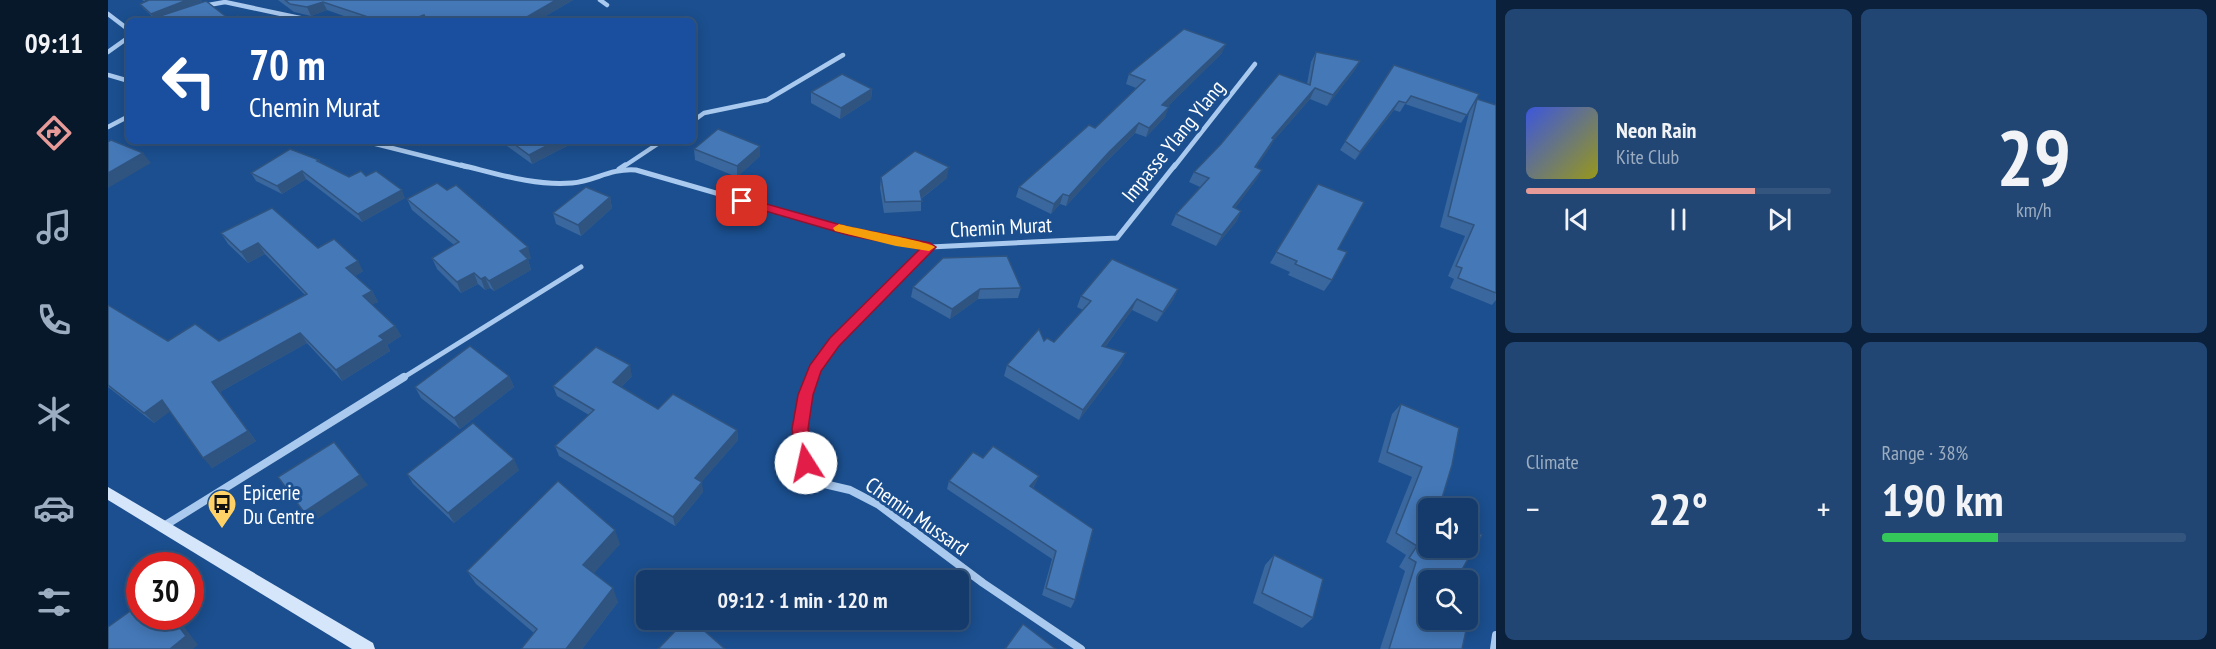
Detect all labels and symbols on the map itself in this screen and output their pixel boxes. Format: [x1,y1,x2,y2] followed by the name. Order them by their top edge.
[1116,75,1230,207] street label: Impasse Ylang Ylang
[716,175,767,226] pin
[949,211,1053,243] street label: Chemin Murat
[774,431,838,495] position arrow
[860,471,974,561] street label: Chemin Mussard
[243,479,315,530] place label: Epicerie Du Centre
[206,488,238,530] bus stop icon: Epicerie Du Centre
[126,552,204,630] speed limit sign: 30

